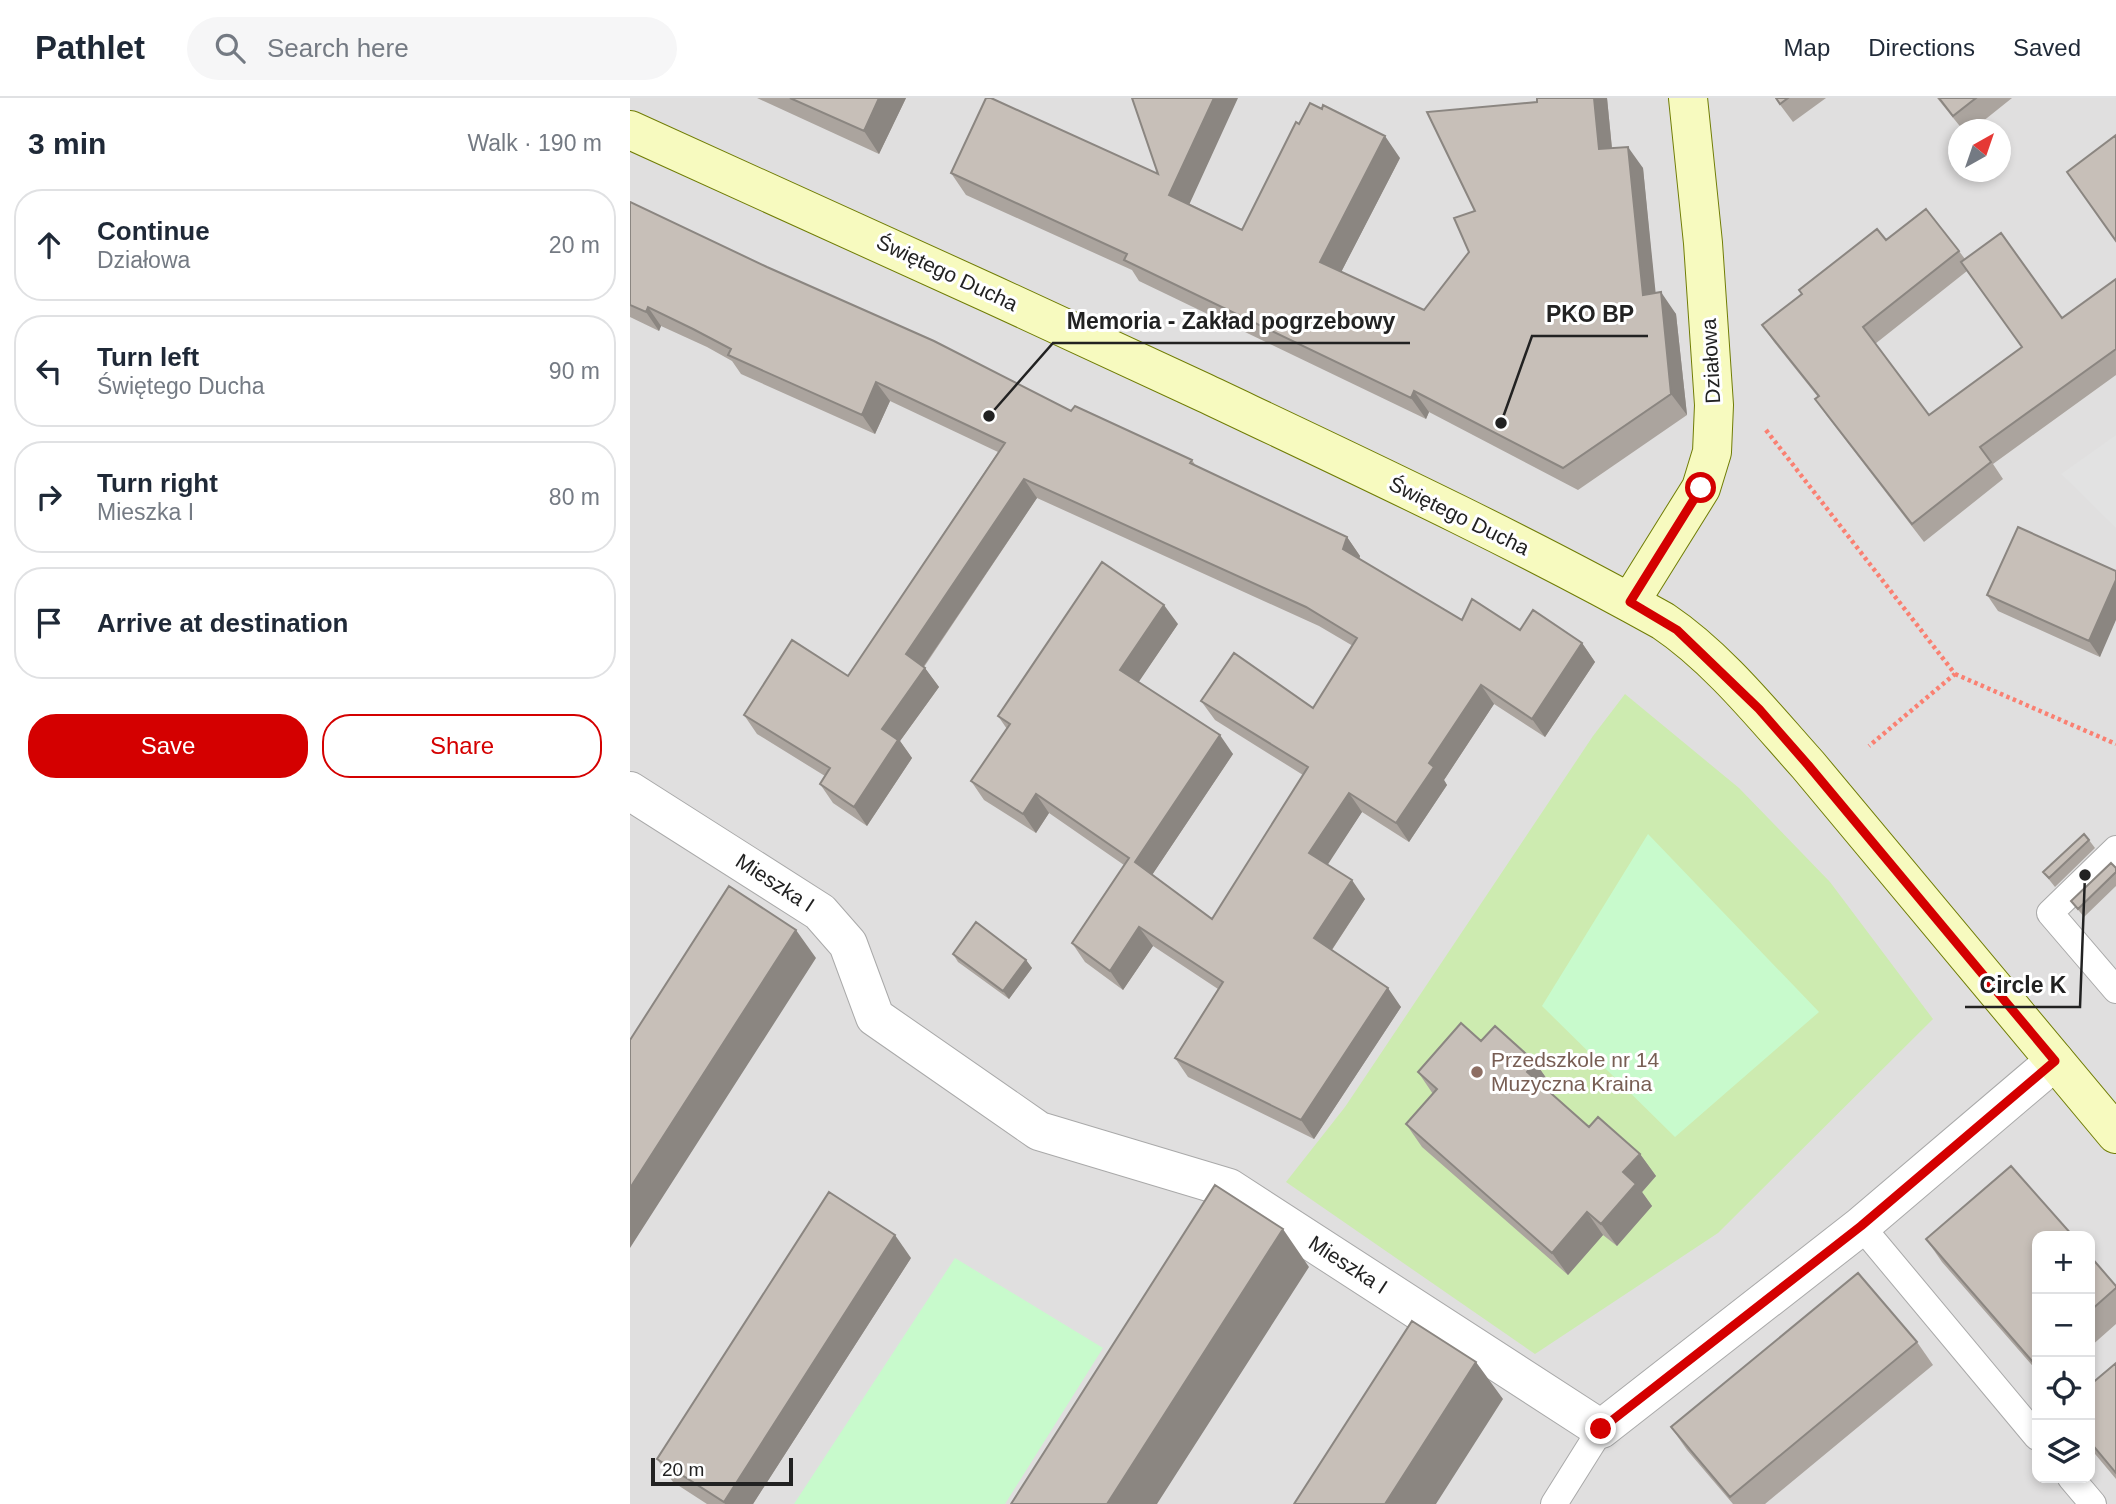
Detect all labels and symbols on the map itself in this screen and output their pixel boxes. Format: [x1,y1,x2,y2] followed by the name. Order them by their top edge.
[1948,119,2011,182] north arrow
[873,230,1022,315] street label: Świętego Ducha
[1532,292,1648,336] callout: PKO BP
[1053,299,1410,343] callout: Memoria - Zakład pogrzebowy
[1546,301,1634,327] text: PKO BP
[1067,308,1395,334] text: Memoria - Zakład pogrzebowy
[1697,318,1724,404] street label: Działowa
[1385,472,1533,560] street label: Świętego Ducha
[1685,472,1716,503] route start
[732,849,819,916] street label: Mieszka I
[1965,963,2080,1007] callout: Circle K
[1980,972,2067,998] text: Circle K
[1491,1048,1659,1095] place label: Przedszkole nr 14 Muzyczna Kraina
[1469,1064,1485,1080] marker: Przedszkole nr 14 Muzyczna Kraina
[1305,1231,1392,1298] street label: Mieszka I
[1585,1413,1616,1444] route end
[651,1455,793,1487] scale bar

